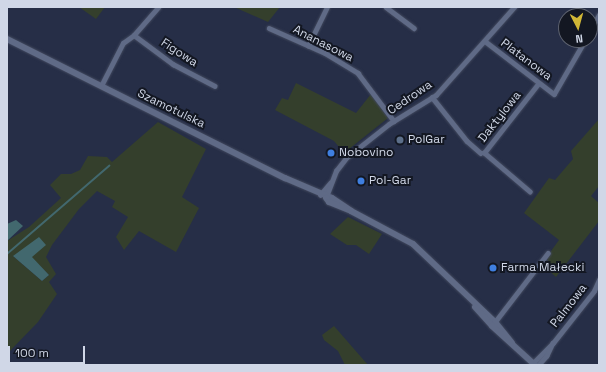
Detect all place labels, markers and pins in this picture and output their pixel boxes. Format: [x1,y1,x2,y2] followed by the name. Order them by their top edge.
[408,133,445,147] place label: PolGar
[395,135,405,145] marker: PolGar
[339,146,393,160] place label: Nobovino
[326,148,336,158] marker: Nobovino
[369,174,411,188] place label: Pol-Gar
[356,176,366,186] marker: Pol-Gar
[501,261,584,275] place label: Farma Małecki
[488,263,498,273] marker: Farma Małecki

